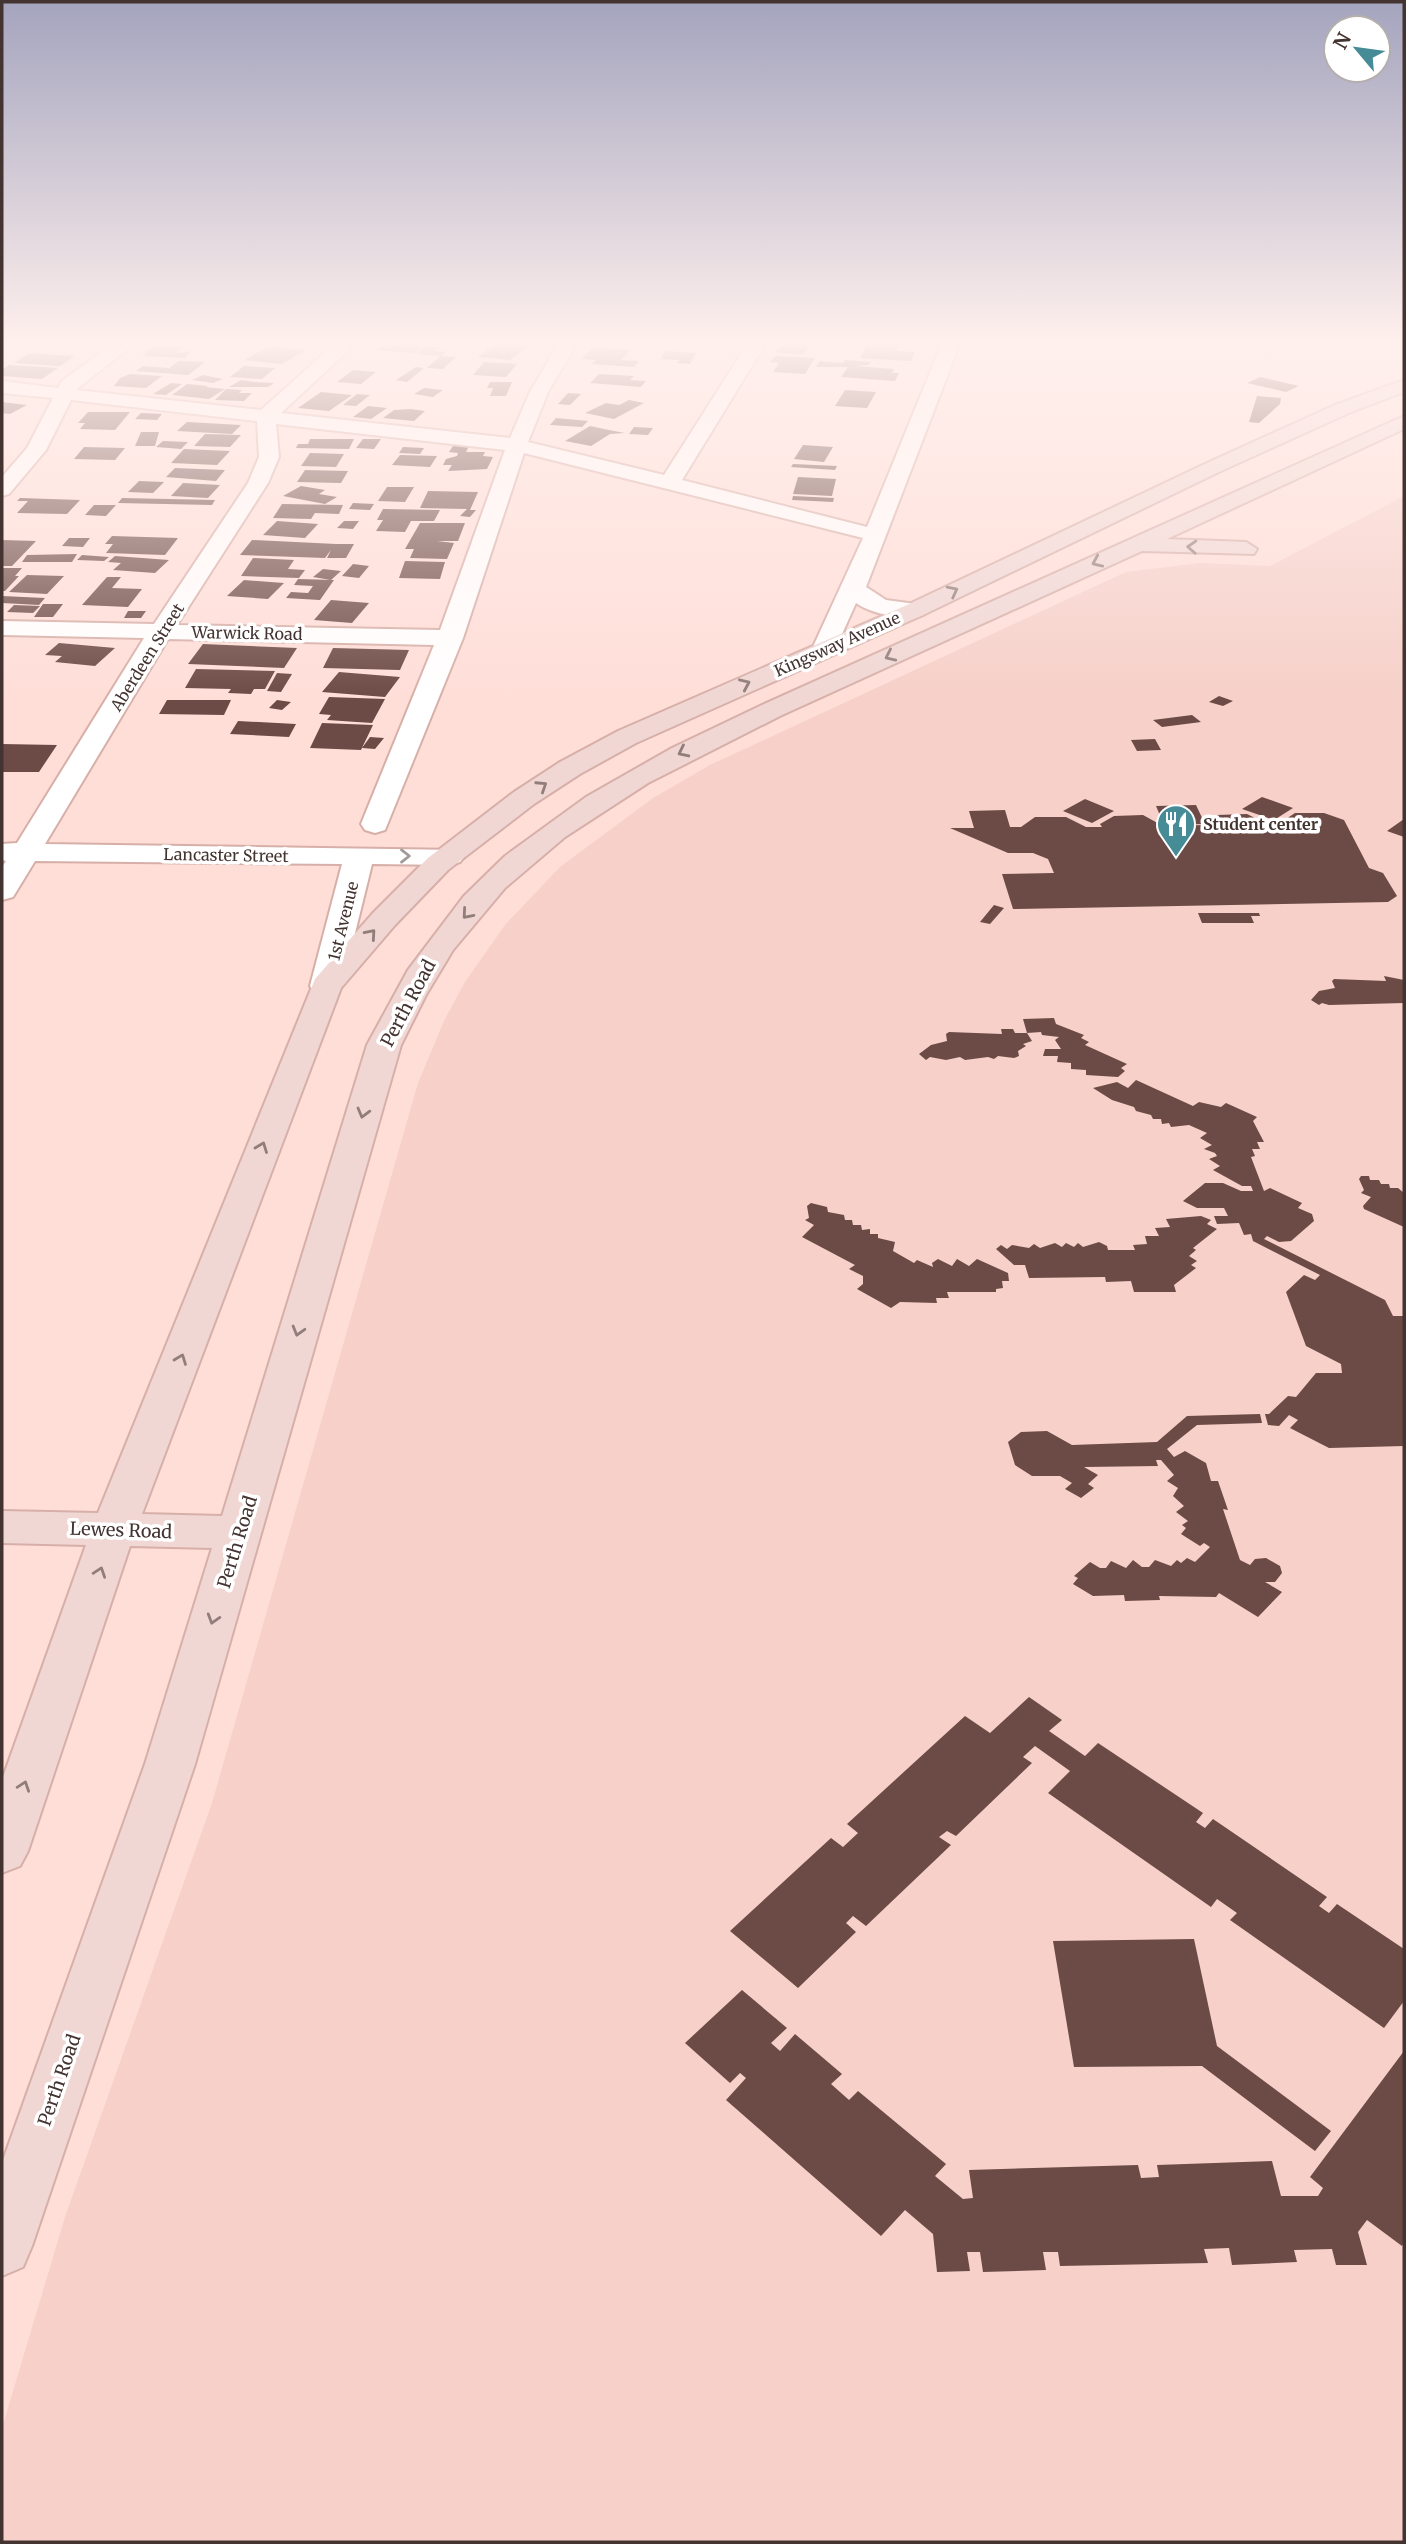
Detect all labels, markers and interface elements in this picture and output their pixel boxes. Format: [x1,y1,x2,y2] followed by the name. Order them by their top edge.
[1322,14,1392,84] north arrow
[1328,28,1356,53] text: N
[1186,539,1197,554] one-way arrow
[1092,554,1104,568] one-way arrow
[946,586,958,600] one-way arrow
[105,599,189,715] street label: Aberdeen Street
[771,607,903,681] street label: Kingsway Avenue
[190,622,303,644] street label: Warwick Road
[885,648,897,662] one-way arrow
[738,678,751,692] one-way arrow
[678,744,690,758] one-way arrow
[535,781,548,794] one-way arrow
[1155,803,1197,858] restaurant icon: Student center
[1203,814,1319,834] place label: Student center
[163,844,289,866] street label: Lancaster Street
[400,848,410,864] one-way arrow
[323,879,363,963] street label: 1st Avenue
[463,906,476,919] one-way arrow
[362,929,375,942] one-way arrow
[375,955,441,1051] street label: Perth Road
[357,1107,371,1119] one-way arrow
[254,1141,268,1153] one-way arrow
[292,1325,307,1337] one-way arrow
[173,1354,187,1366] one-way arrow
[212,1493,262,1591] street label: Perth Road
[69,1517,173,1543] street label: Lewes Road
[92,1566,106,1578] one-way arrow
[206,1613,221,1625] one-way arrow
[16,1781,30,1793] one-way arrow
[33,2031,85,2129] street label: Perth Road

